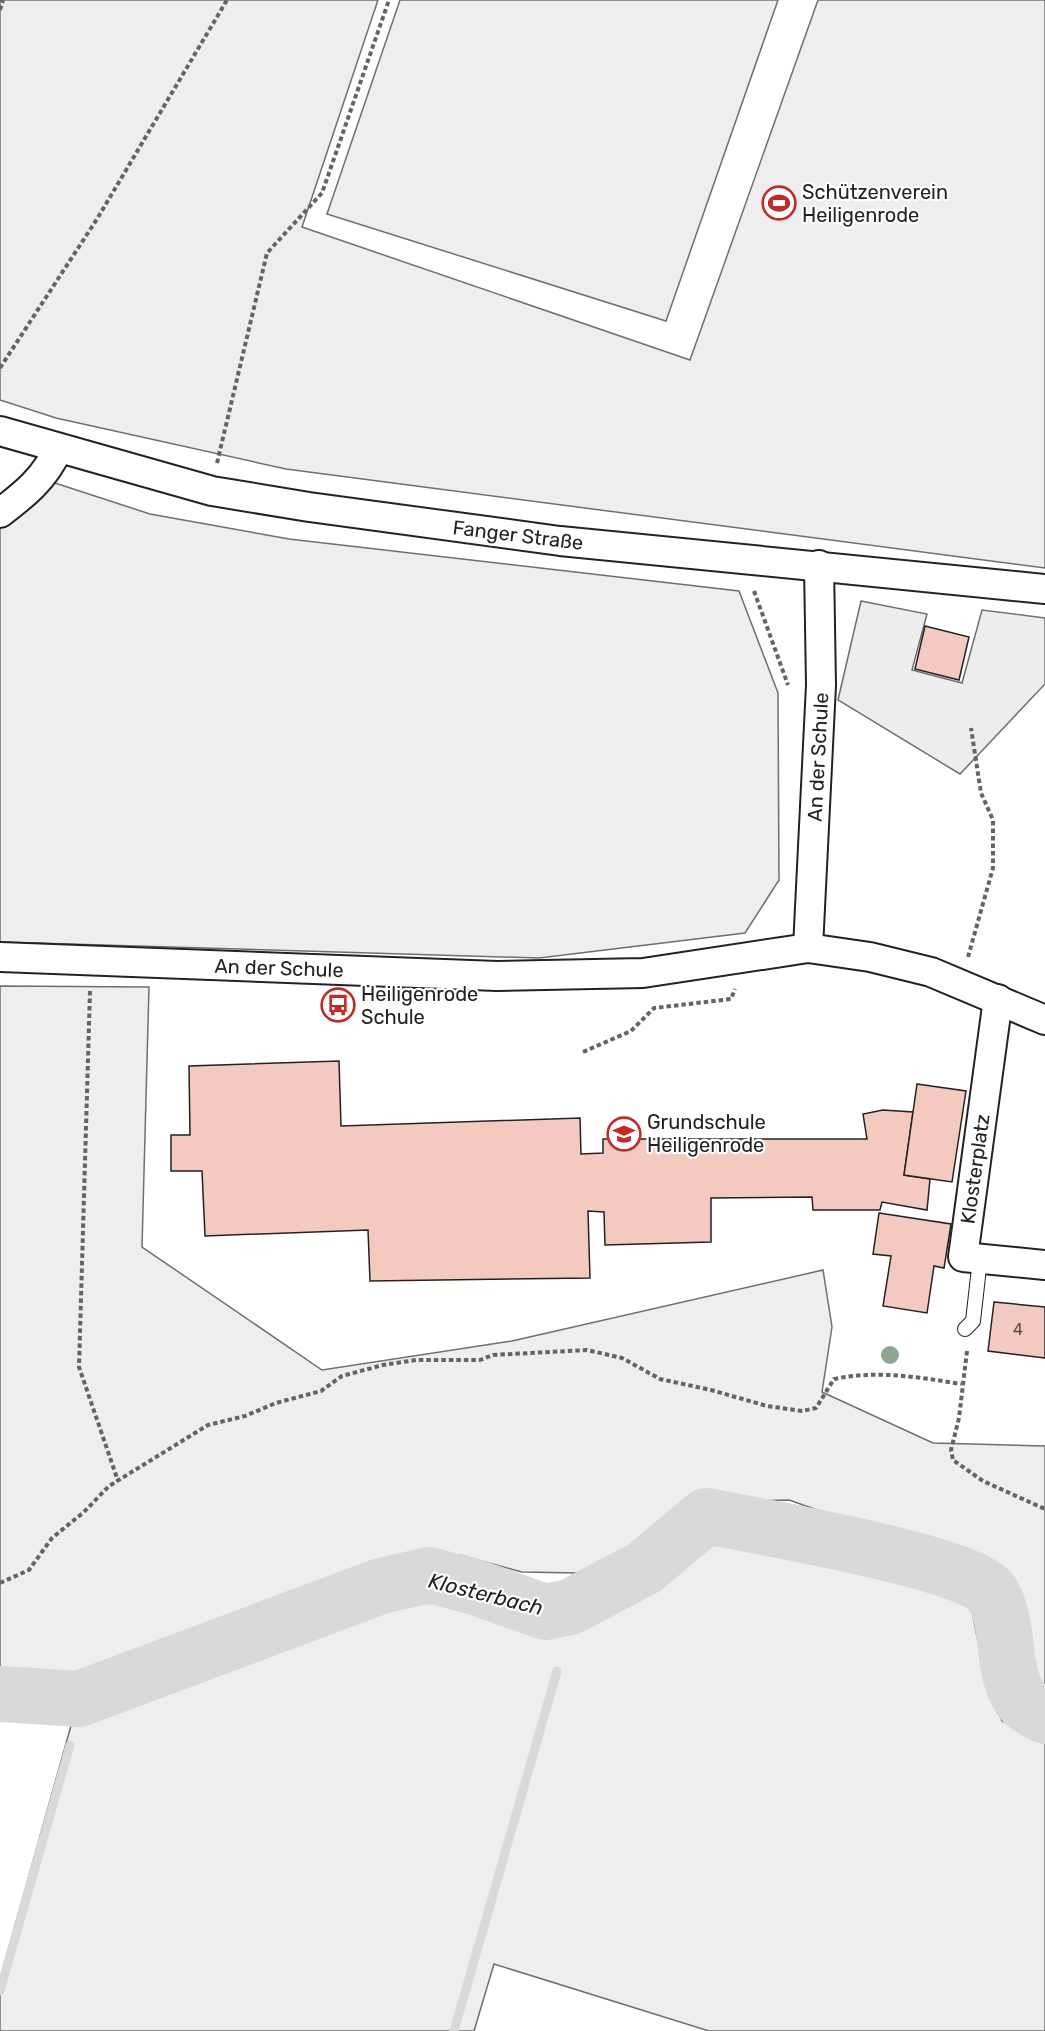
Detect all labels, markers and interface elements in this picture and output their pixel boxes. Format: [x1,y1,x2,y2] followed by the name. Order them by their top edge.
[802,180,948,227] place label: Schützenverein Heiligenrode
[761,185,797,221] sports icon: Schützenverein Heiligenrode
[451,515,585,555] street label: Fanger Straße
[803,692,833,822] street label: An der Schule
[214,954,344,982] street label: An der Schule
[361,982,478,1029] place label: Heiligenrode Schule
[320,987,356,1023] bus stop icon: Heiligenrode Schule
[647,1110,766,1157] place label: Grundschule Heiligenrode
[955,1112,995,1226] street label: Klosterplatz
[606,1116,642,1152] school or university icon: Grundschule Heiligenrode
[1013,1320,1023,1339] house number: 4
[426,1568,546,1620] water label: Klosterbach

